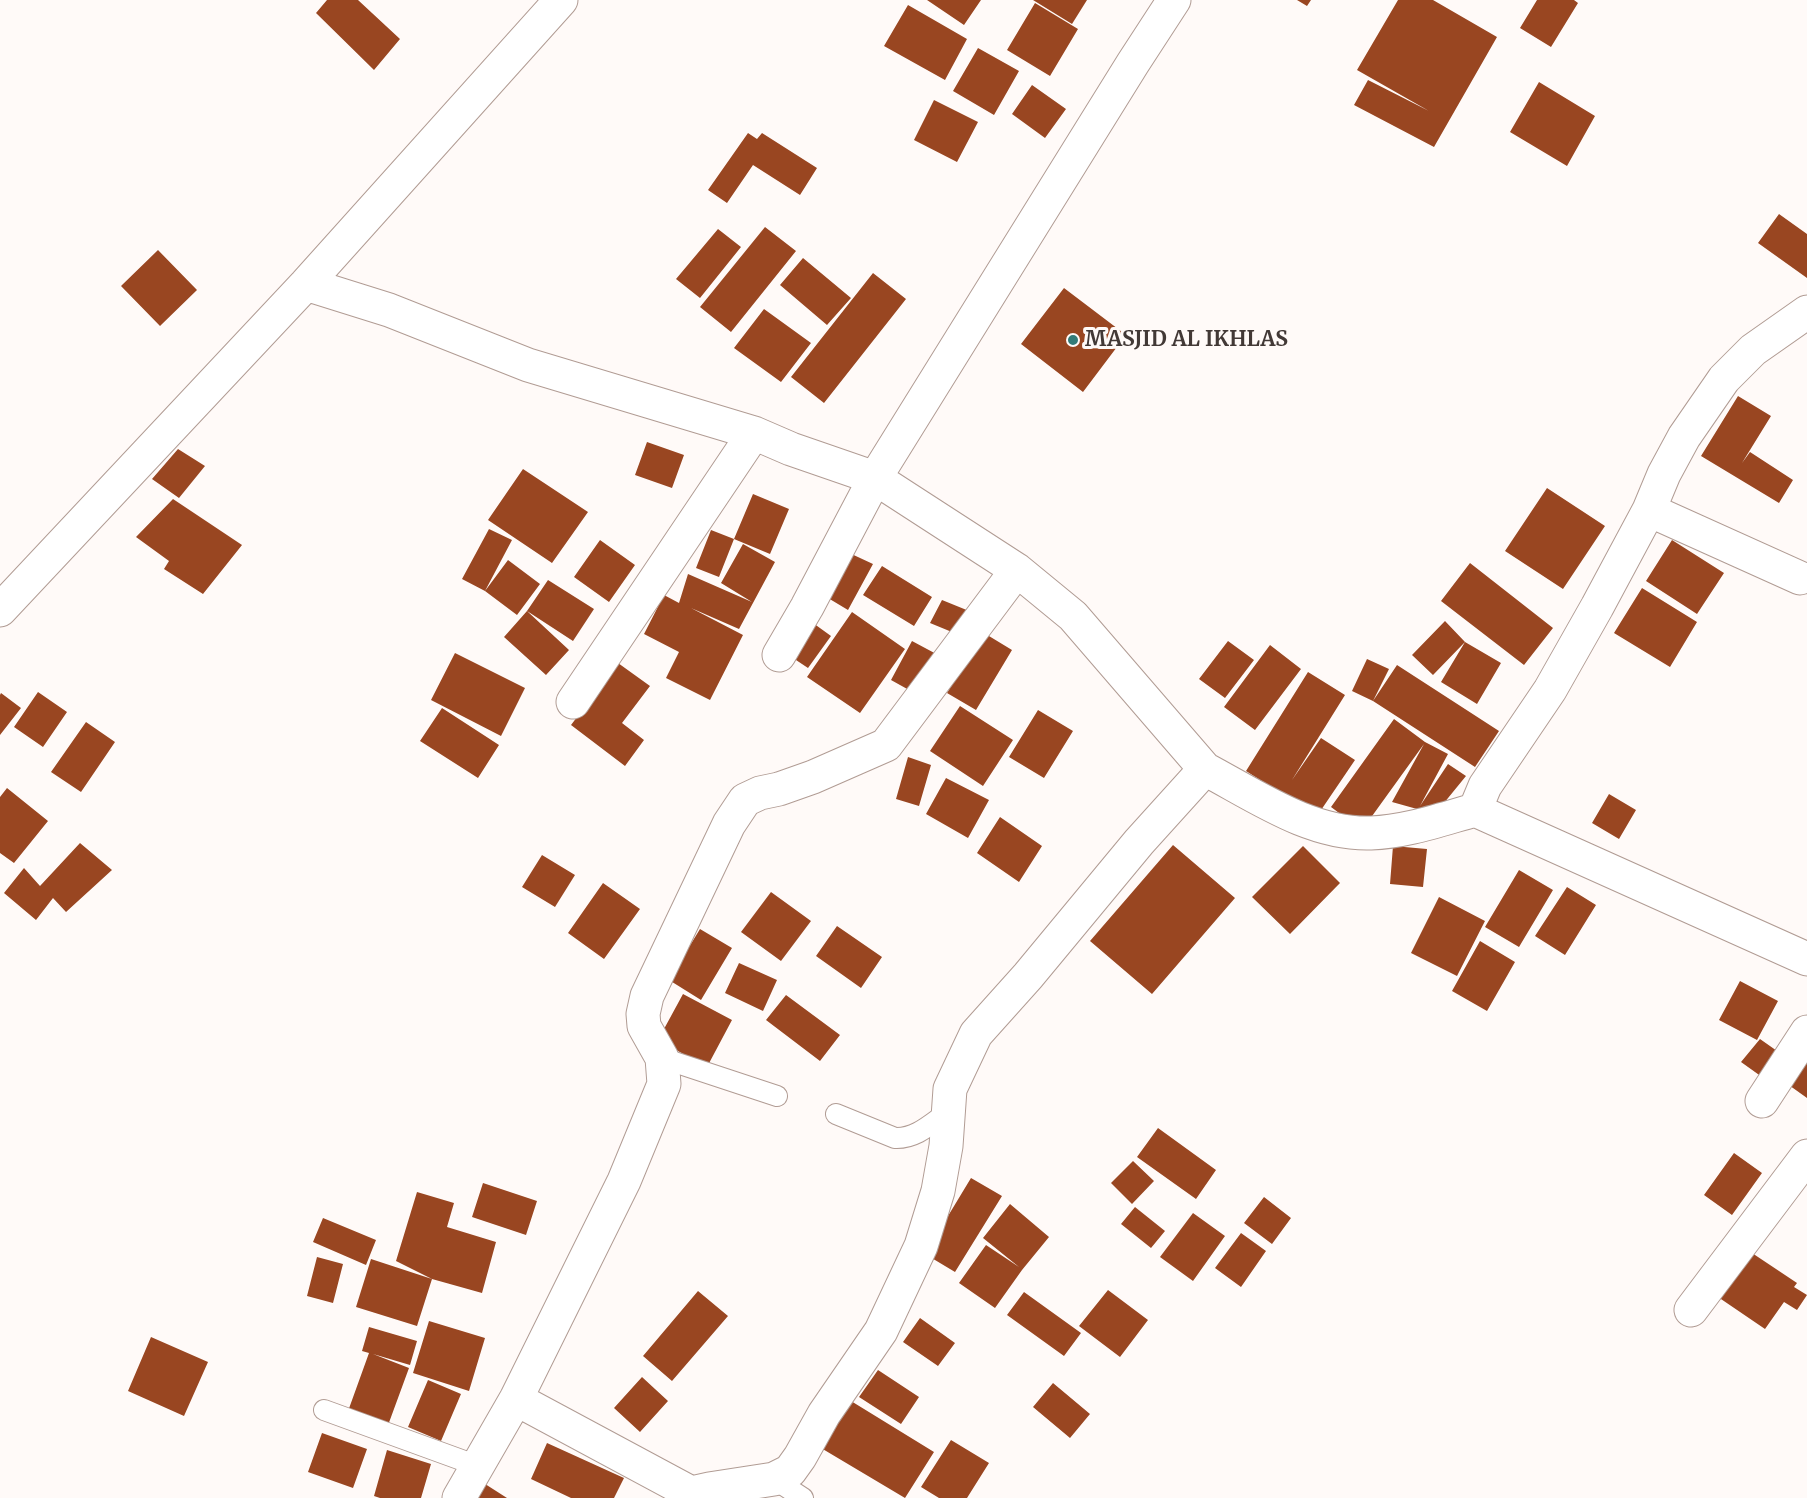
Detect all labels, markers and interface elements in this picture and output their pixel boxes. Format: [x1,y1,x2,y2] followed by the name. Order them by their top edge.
[1085,327,1288,353] place label: MASJID AL IKHLAS
[1066,333,1080,347] marker: MASJID AL IKHLAS

